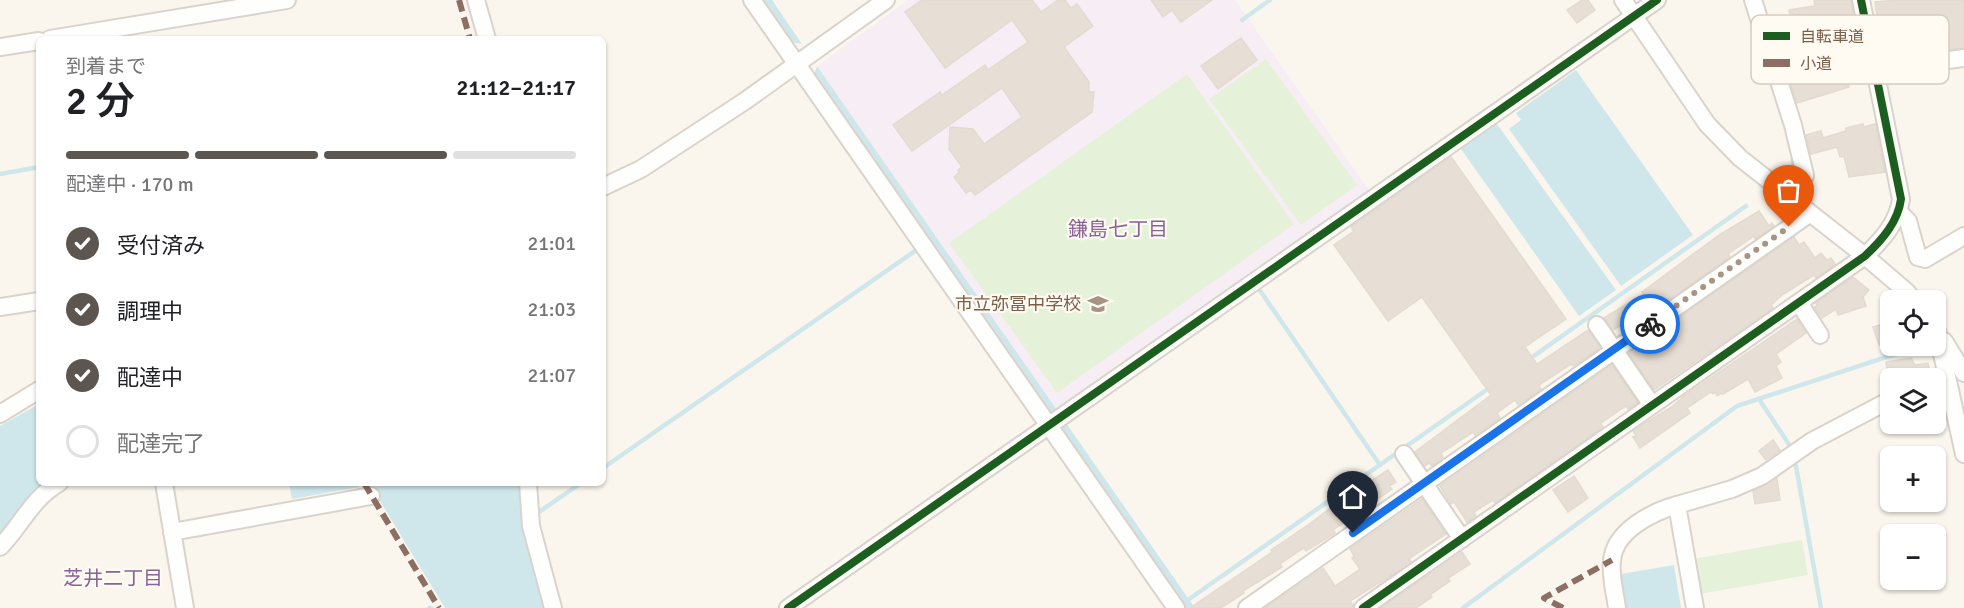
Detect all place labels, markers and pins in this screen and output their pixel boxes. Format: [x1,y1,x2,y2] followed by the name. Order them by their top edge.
[1763,165,1814,227] pin
[1086,292,1110,316] school or university icon: 市立弥冨中学校
[955,293,1081,315] place label: 市立弥冨中学校
[1327,471,1378,533] pin

